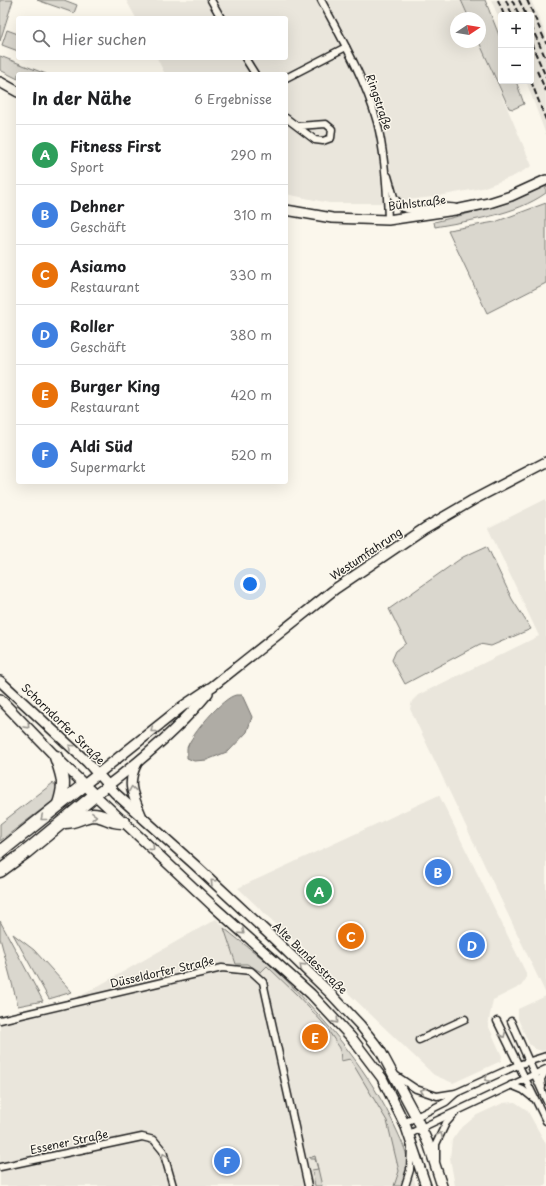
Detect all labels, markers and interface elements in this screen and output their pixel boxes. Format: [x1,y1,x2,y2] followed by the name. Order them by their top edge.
[450,12,486,48] north arrow
[498,12,534,84] map controls
[498,12,534,48] button: +
[16,16,288,60] search box
[30,27,52,49] icon: search
[62,27,147,50] text: Hier suchen
[498,48,534,84] button: −
[362,72,397,132] street label: Ringstraße
[32,85,131,111] text: In der Nähe
[194,89,272,108] text: 6 Ergebnisse
[70,134,161,157] text: Fitness First
[40,145,50,164] text: A
[231,145,272,164] text: 290 m
[70,157,104,176] text: Sport
[387,190,447,214] street label: Bühlstraße
[70,194,124,217] text: Dehner
[41,205,49,224] text: B
[233,205,272,224] text: 310 m
[70,217,126,236] text: Geschäft
[70,254,126,277] text: Asiamo
[40,265,50,284] text: C
[229,265,272,284] text: 330 m
[70,277,140,296] text: Restaurant
[70,314,114,337] text: Roller
[40,325,50,344] text: D
[229,325,272,344] text: 380 m
[70,337,126,356] text: Geschäft
[70,374,160,397] text: Burger King
[41,385,49,404] text: E
[230,385,272,404] text: 420 m
[70,397,140,416] text: Restaurant
[70,434,133,457] text: Aldi Süd
[41,445,49,464] text: F
[230,445,272,464] text: 520 m
[70,457,145,476] text: Supermarkt
[326,523,405,584] street label: Westumfahrung
[240,574,260,594] your location
[18,679,109,768] street label: Schorndorfer Straße
[22,722,29,729] one-way arrow
[150,726,157,733] one-way arrow
[68,745,76,752] one-way arrow
[128,786,137,792] one-way arrow
[91,812,97,820] one-way arrow
[40,813,47,820] one-way arrow
[147,844,155,851] one-way arrow
[425,857,451,887] pin: B
[306,876,332,906] pin: A
[210,879,218,886] one-way arrow
[269,918,352,998] street label: Alte Bundesstraße
[338,921,364,951] pin: C
[237,928,245,935] one-way arrow
[459,930,485,960] pin: D
[108,951,216,992] street label: Düsseldorfer Straße
[299,963,307,971] one-way arrow
[332,1017,339,1024] one-way arrow
[302,1022,328,1052] pin: E
[498,1031,506,1039] one-way arrow
[484,1075,491,1083] one-way arrow
[419,1087,426,1096] one-way arrow
[28,1125,110,1158] street label: Essener Straße
[436,1132,444,1139] one-way arrow
[214,1146,240,1176] pin: F
[161,1152,169,1159] one-way arrow

